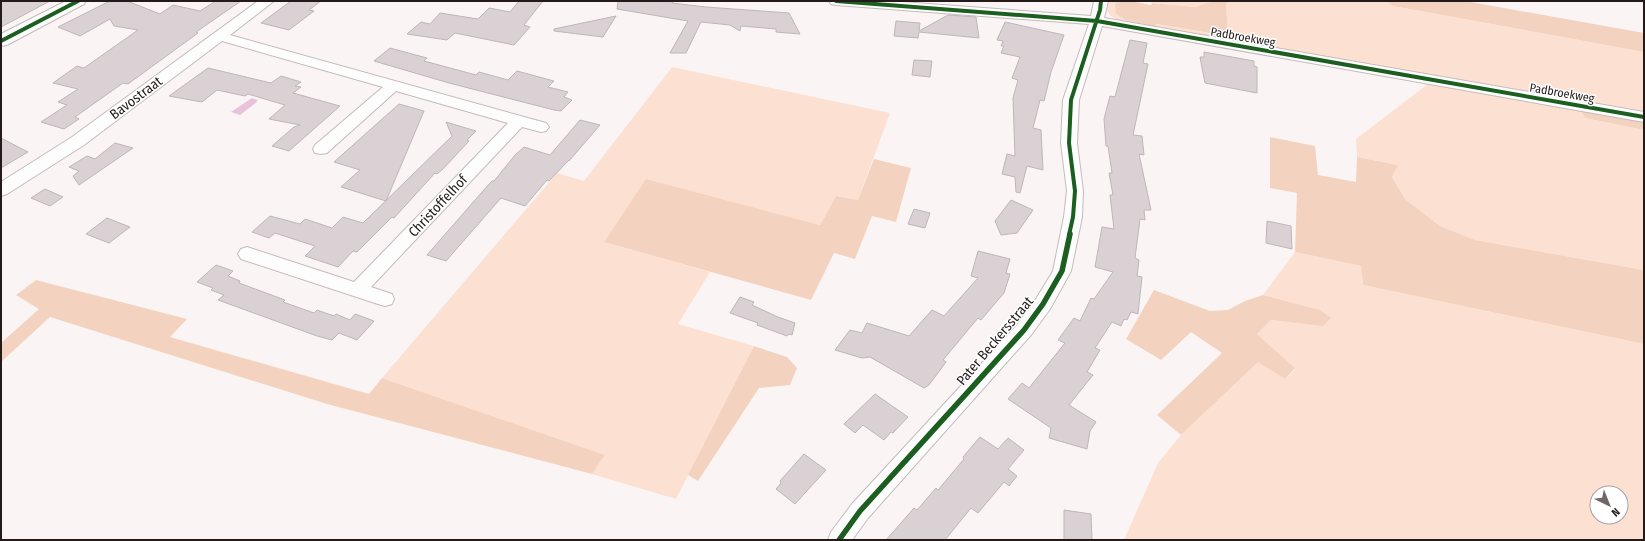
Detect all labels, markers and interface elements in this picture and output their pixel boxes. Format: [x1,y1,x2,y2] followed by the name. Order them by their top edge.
[1210,24,1277,50] street label: Padbroekweg
[106,73,166,123] street label: Bavostraat
[1529,80,1596,106] street label: Padbroekweg
[405,170,472,241] street label: Christoffelhof
[953,293,1037,389] street label: Pater Beckersstraat
[1589,485,1629,525] north arrow
[1609,505,1622,519] text: N

